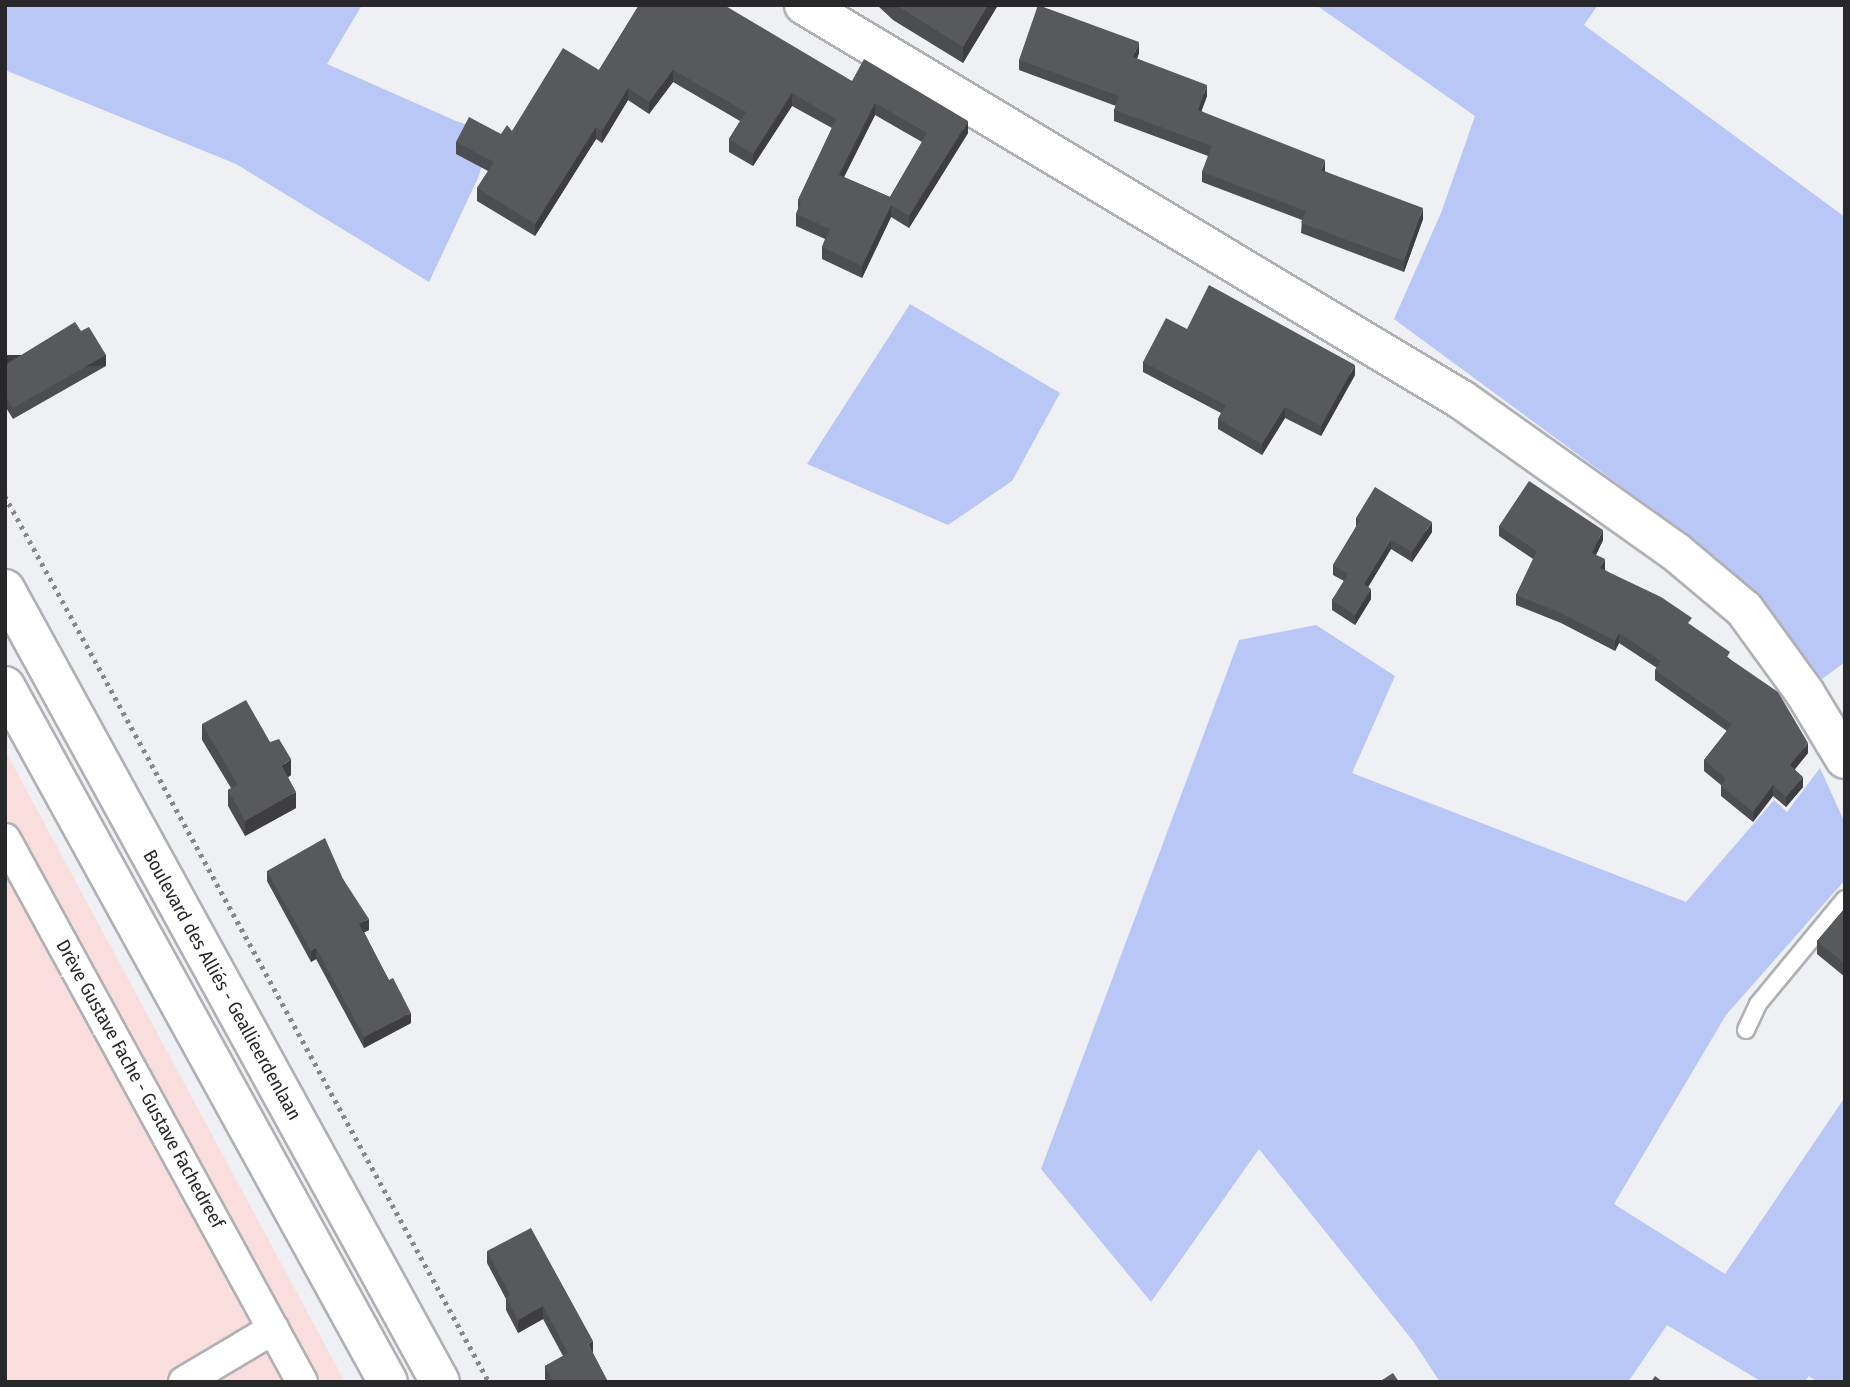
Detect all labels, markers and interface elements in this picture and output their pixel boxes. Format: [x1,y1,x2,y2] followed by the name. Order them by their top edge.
[138,846,306,1124] street label: Boulevard des Alliés - Geallieerdenlaan
[51,936,229,1232] street label: Drève Gustave Fache - Gustave Fachedreef

